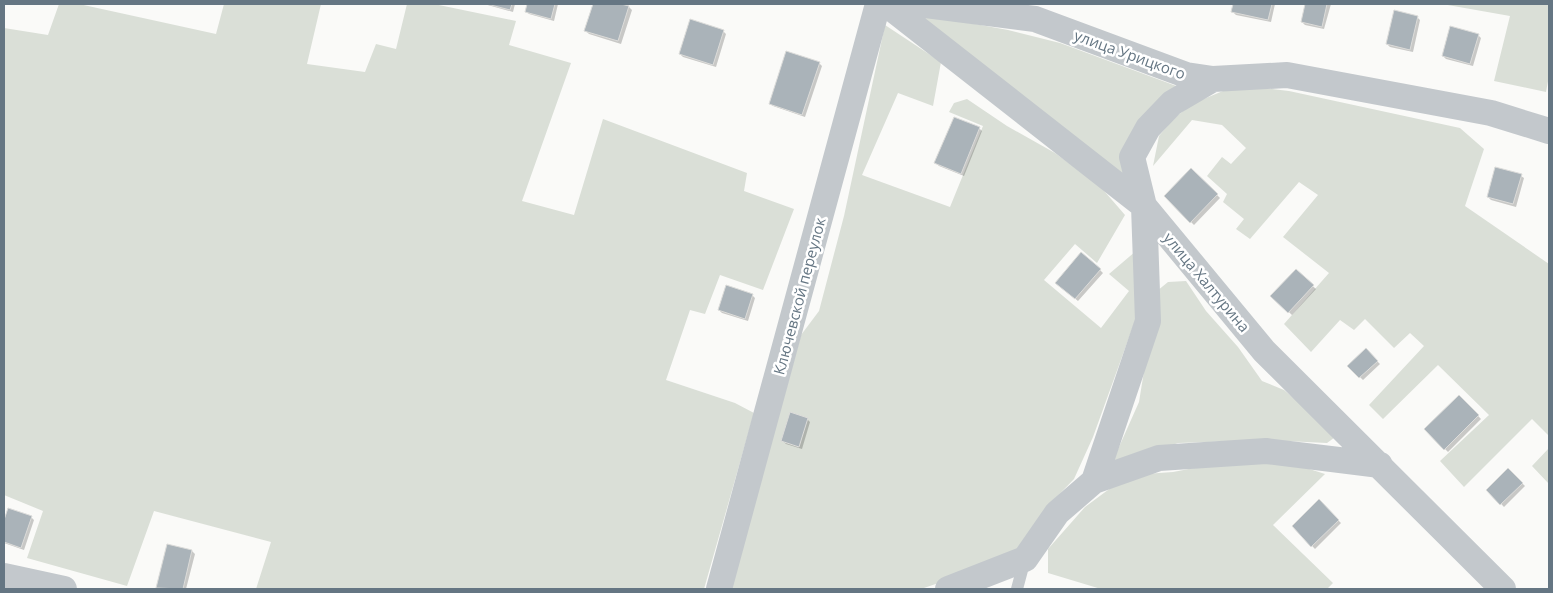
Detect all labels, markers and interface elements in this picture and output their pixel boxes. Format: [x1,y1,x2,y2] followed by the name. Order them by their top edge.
[1072,25,1188,83] street label: улица Урицкого
[768,215,830,377] street label: Ключевской переулок
[1159,228,1255,336] street label: улица Халтурина

